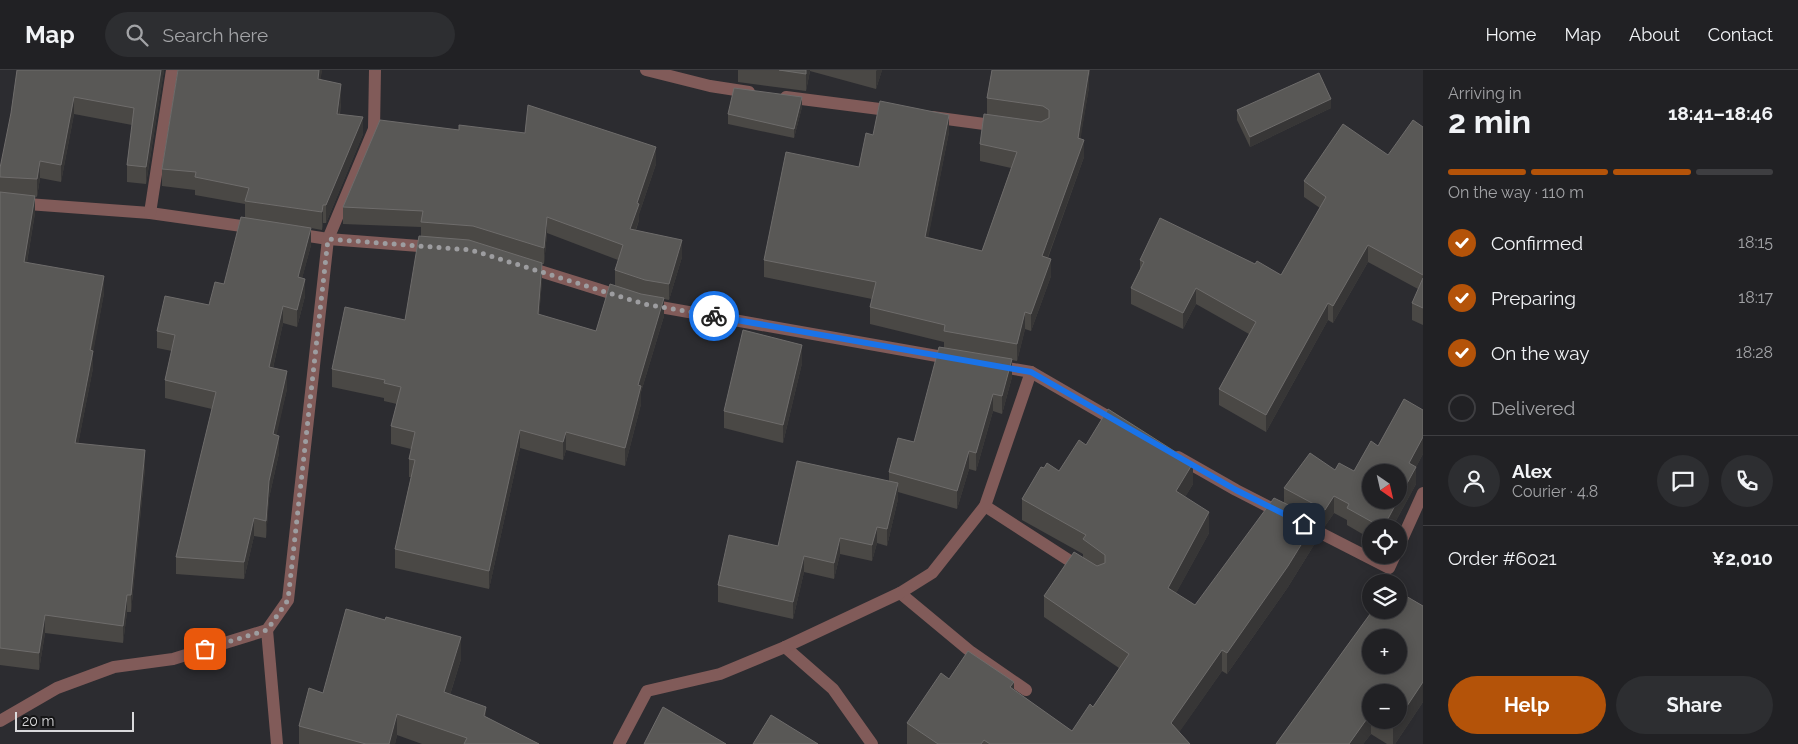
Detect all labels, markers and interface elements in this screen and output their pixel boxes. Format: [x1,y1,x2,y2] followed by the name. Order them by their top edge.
[105,12,455,57] search box
[25,20,75,49] text: Map
[123,21,151,49] icon: search
[163,24,268,46] text: Search here
[1485,24,1536,45] text: Home
[1564,24,1601,45] text: Map
[1629,24,1680,45] text: About
[1708,24,1773,45] text: Contact
[1448,84,1522,103] text: Arriving in
[1668,102,1773,124] text: 18:41–18:46
[1448,103,1531,140] text: 2 min
[1448,183,1584,202] text: On the way · 110 m
[1448,229,1476,257] icon: check
[1491,232,1583,254] text: Confirmed
[1738,233,1773,252] text: 18:15
[1448,284,1476,312] icon: check
[1491,287,1576,309] text: Preparing
[1738,288,1773,307] text: 18:17
[689,291,739,341] courier
[700,302,728,330] icon: bike
[1448,339,1476,367] icon: check
[1491,342,1590,364] text: On the way
[1736,343,1773,362] text: 18:28
[1491,397,1575,419] text: Delivered
[1448,455,1500,507] button: person
[1657,455,1709,507] button: chat
[1721,455,1773,507] button: phone
[1512,460,1552,482] text: Alex
[1362,464,1408,509] north arrow
[1362,464,1407,729] map controls
[1512,482,1598,501] text: Courier · 4.8
[1283,503,1325,545] pin
[1290,510,1318,538] icon: home
[1362,519,1407,564] button: locate
[1448,547,1557,569] text: Order #6021
[1712,547,1773,569] text: ¥2,010
[1362,574,1407,619] button: layers
[184,628,226,670] pin
[1362,629,1407,674] button: +
[191,635,219,663] icon: bag
[1448,676,1606,734] button: Help
[1616,676,1773,734] button: Share
[1362,684,1407,729] button: −
[15,709,134,732] scale bar
[22,713,54,729] text: 20 m

